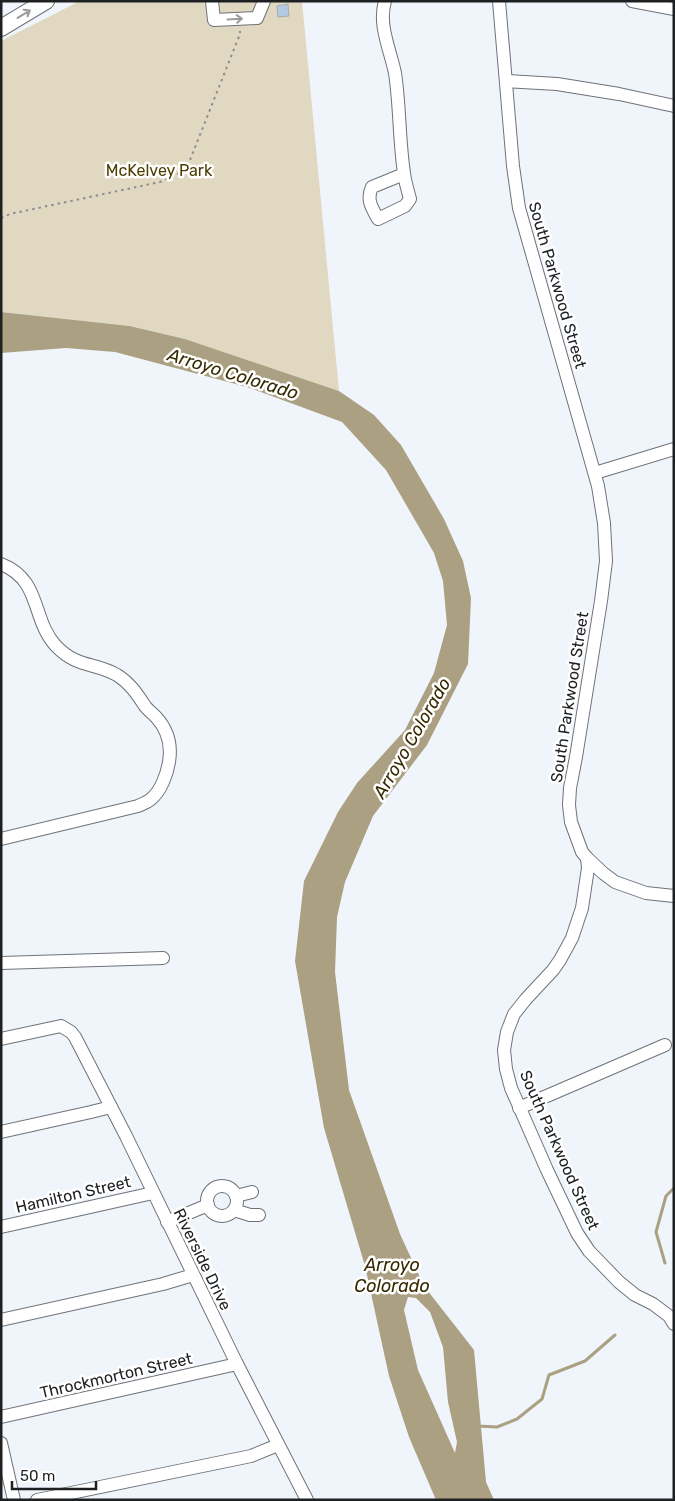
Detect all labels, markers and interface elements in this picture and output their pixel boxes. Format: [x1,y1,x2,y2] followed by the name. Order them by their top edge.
[16,9,30,19] one-way arrow
[227,14,243,23] one-way arrow
[106,161,213,180] park label: McKelvey Park
[525,200,590,371] street label: South Parkwood Street
[164,343,301,404] water label: Arroyo Colorado
[547,610,592,784] street label: South Parkwood Street
[368,674,455,803] water label: Arroyo Colorado
[516,1067,603,1233] street label: South Parkwood Street
[14,1172,133,1217] street label: Hamilton Street
[170,1205,235,1313] street label: Riverside Drive
[354,1254,430,1297] water label: Arroyo Colorado
[38,1349,194,1402] street label: Throckmorton Street
[12,1458,96,1490] scale bar
[20,1467,55,1485] text: 50 m

